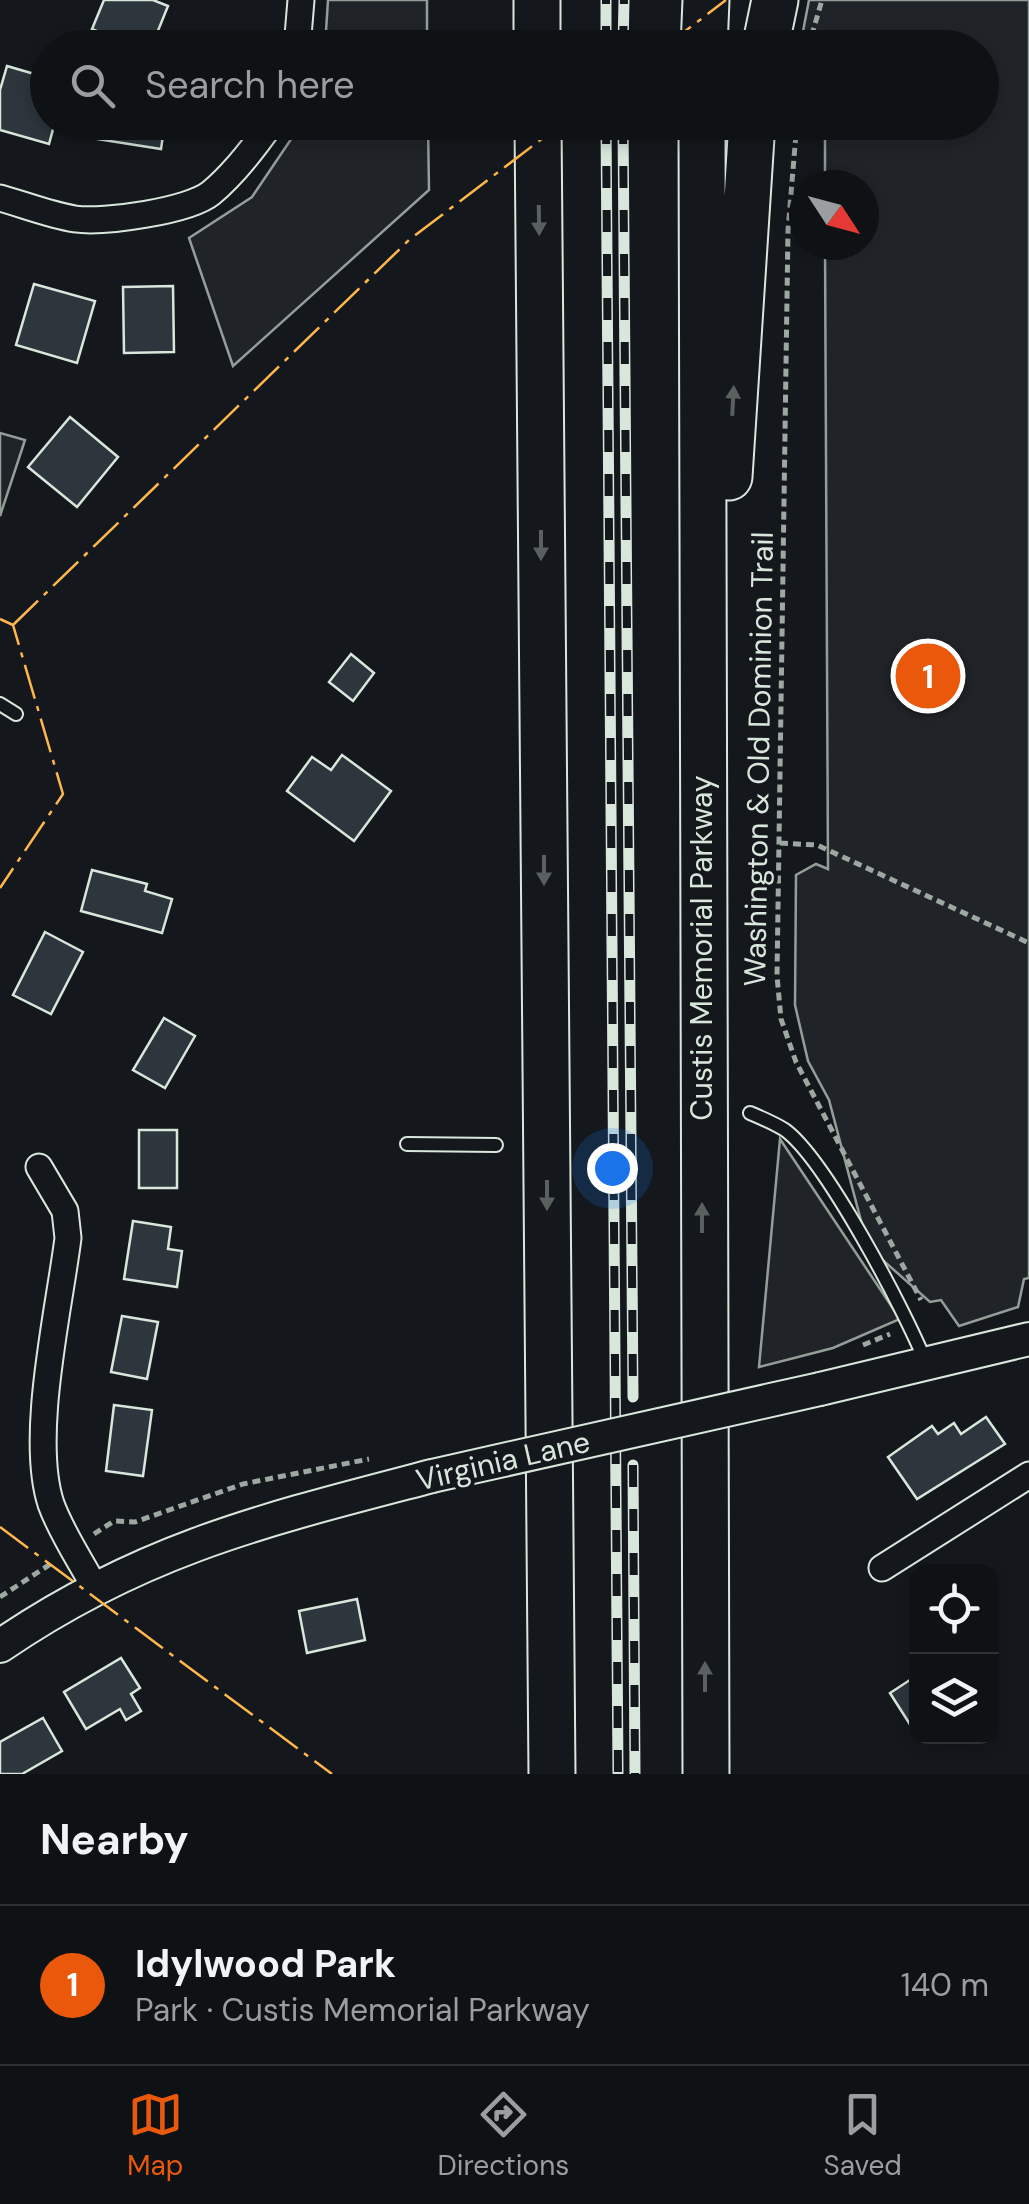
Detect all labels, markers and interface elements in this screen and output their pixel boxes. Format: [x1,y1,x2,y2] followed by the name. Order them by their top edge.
[30,30,999,140] search box
[65,58,120,113] icon: search
[145,60,355,110] text: Search here
[789,170,879,260] north arrow
[531,204,547,236] one-way arrow
[725,385,741,417] one-way arrow
[534,529,550,561] one-way arrow
[735,531,782,987] street label: Washington & Old Dominion Trail
[896,638,960,714] pin: 1
[682,775,721,1121] street label: Custis Memorial Parkway
[536,854,552,886] one-way arrow
[587,1143,638,1194] your location
[539,1179,555,1211] one-way arrow
[694,1201,710,1233] one-way arrow
[412,1422,594,1499] street label: Virginia Lane
[909,1564,999,1744] map controls
[909,1564,999,1654] button: locate
[909,1654,999,1744] button: layers
[697,1660,713,1692] one-way arrow
[40,1812,189,1867] text: Nearby
[135,1939,396,1989] text: Idylwood Park
[67,1964,78,2006] text: 1
[901,1964,989,2006] text: 140 m
[135,1989,590,2031] text: Park · Custis Memorial Parkway
[127,2087,183,2184] tab: Map
[438,2087,569,2184] tab: Directions
[823,2087,902,2184] tab: Saved

